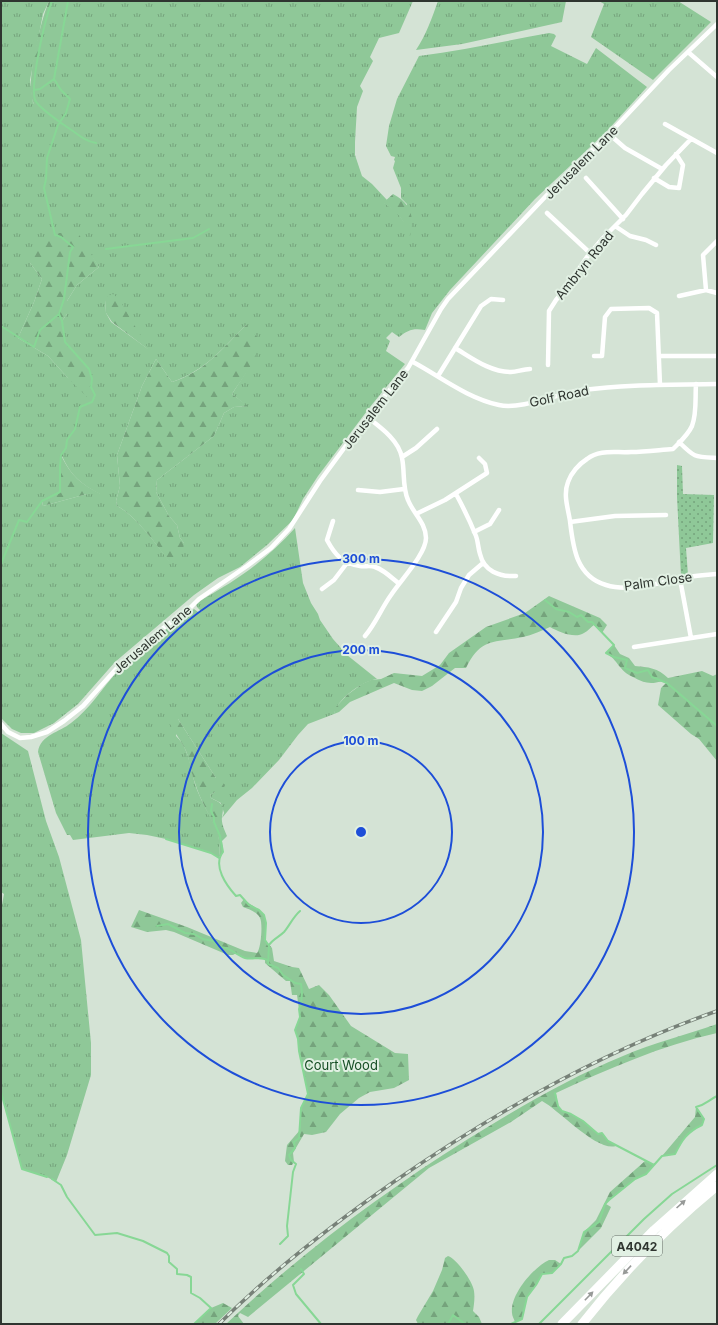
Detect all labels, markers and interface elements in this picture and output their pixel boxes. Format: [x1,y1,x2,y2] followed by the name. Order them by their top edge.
[541,122,621,202] street label: Jerusalem Lane
[552,228,616,302] street label: Ambryn Road
[339,366,411,452] street label: Jerusalem Lane
[528,382,590,410] street label: Golf Road
[342,551,380,566] text: 300 m
[623,568,693,594] street label: Palm Close
[110,602,194,676] street label: Jerusalem Lane
[342,642,380,657] text: 200 m
[343,733,379,748] text: 100 m
[354,825,368,839] centre of rings
[304,1057,378,1073] park label: Court Wood
[676,1199,686,1209] one-way arrow
[612,1236,662,1256] road number: A4042
[622,1265,632,1275] one-way arrow
[584,1291,594,1301] one-way arrow

